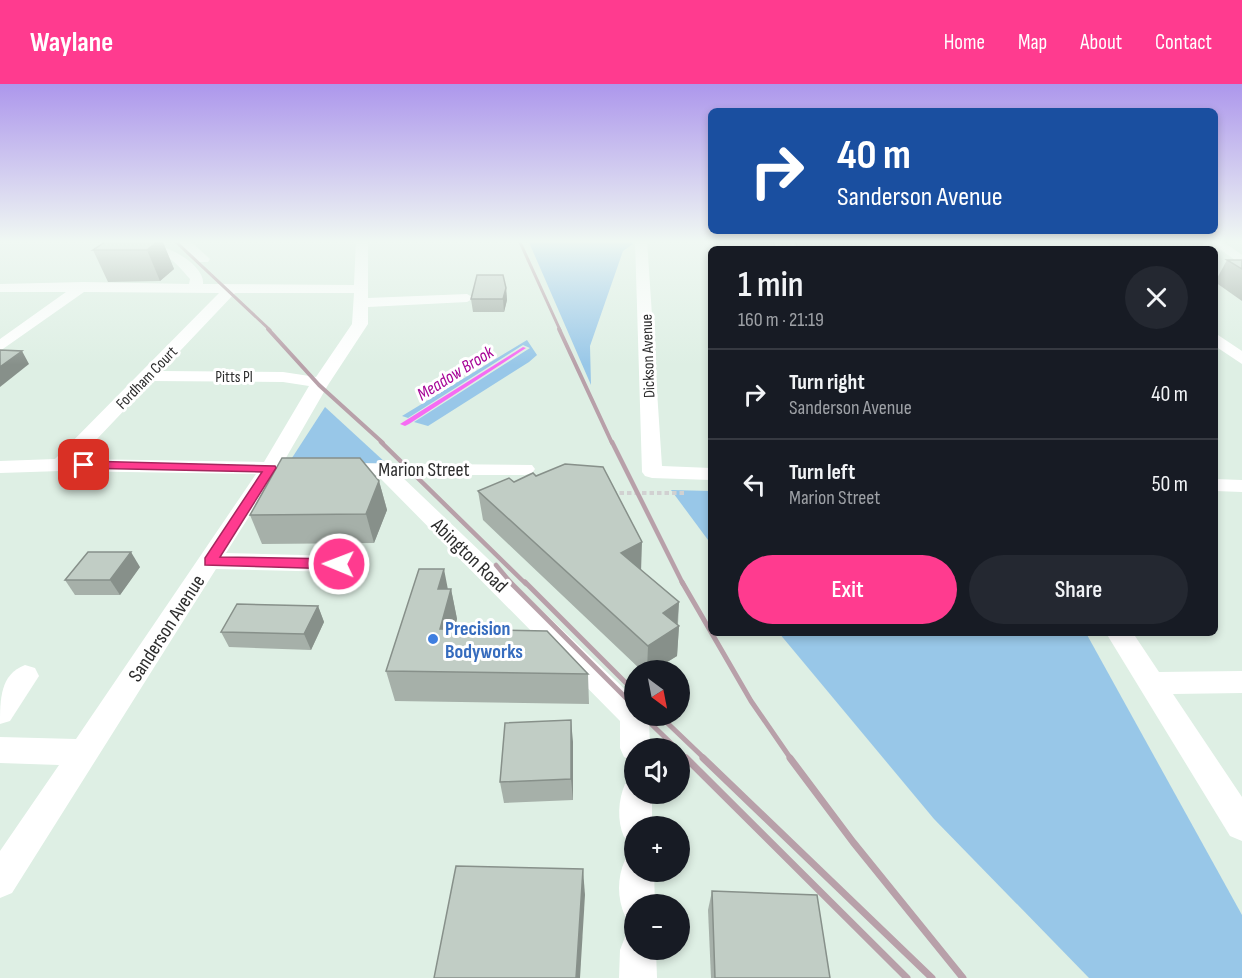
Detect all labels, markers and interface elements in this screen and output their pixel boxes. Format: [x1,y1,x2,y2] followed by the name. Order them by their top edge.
[30,26,113,59] text: Waylane
[944,30,985,55] text: Home
[1018,30,1047,55] text: Map
[1080,30,1122,55] text: About
[1155,30,1212,55] text: Contact
[837,130,911,181] text: 40 m
[738,132,816,210] icon: right
[837,181,1003,213] text: Sanderson Avenue
[738,264,803,307] text: 1 min
[1125,266,1188,329] button: close
[738,308,824,332] text: 160 m · 21:19
[638,314,659,398] street label: Dickson Avenue
[413,341,498,405] water label: Meadow Brook
[112,343,182,413] street label: Fordham Court
[215,368,253,387] street label: Pitts Pl
[789,369,865,396] text: Turn right
[738,378,771,411] icon: right
[1151,381,1188,408] text: 40 m
[789,396,912,420] text: Sanderson Avenue
[58,439,109,490] pin
[67,448,100,481] icon: arrive
[378,458,470,482] street label: Marion Street
[789,459,855,486] text: Turn left
[738,468,771,501] icon: left
[1152,471,1188,498] text: 50 m
[789,486,880,510] text: Marion Street
[426,513,512,598] street label: Abington Road
[307,532,371,596] position arrow
[738,555,957,624] button: Exit
[969,555,1188,624] button: Share
[123,571,210,687] street label: Sanderson Avenue
[445,617,523,664] place label: Precision Bodyworks
[426,632,440,646] marker: Precision Bodyworks
[624,660,690,726] north arrow
[624,660,690,960] map controls
[624,738,690,804] button: sound
[624,816,690,882] button: +
[624,894,690,960] button: −

